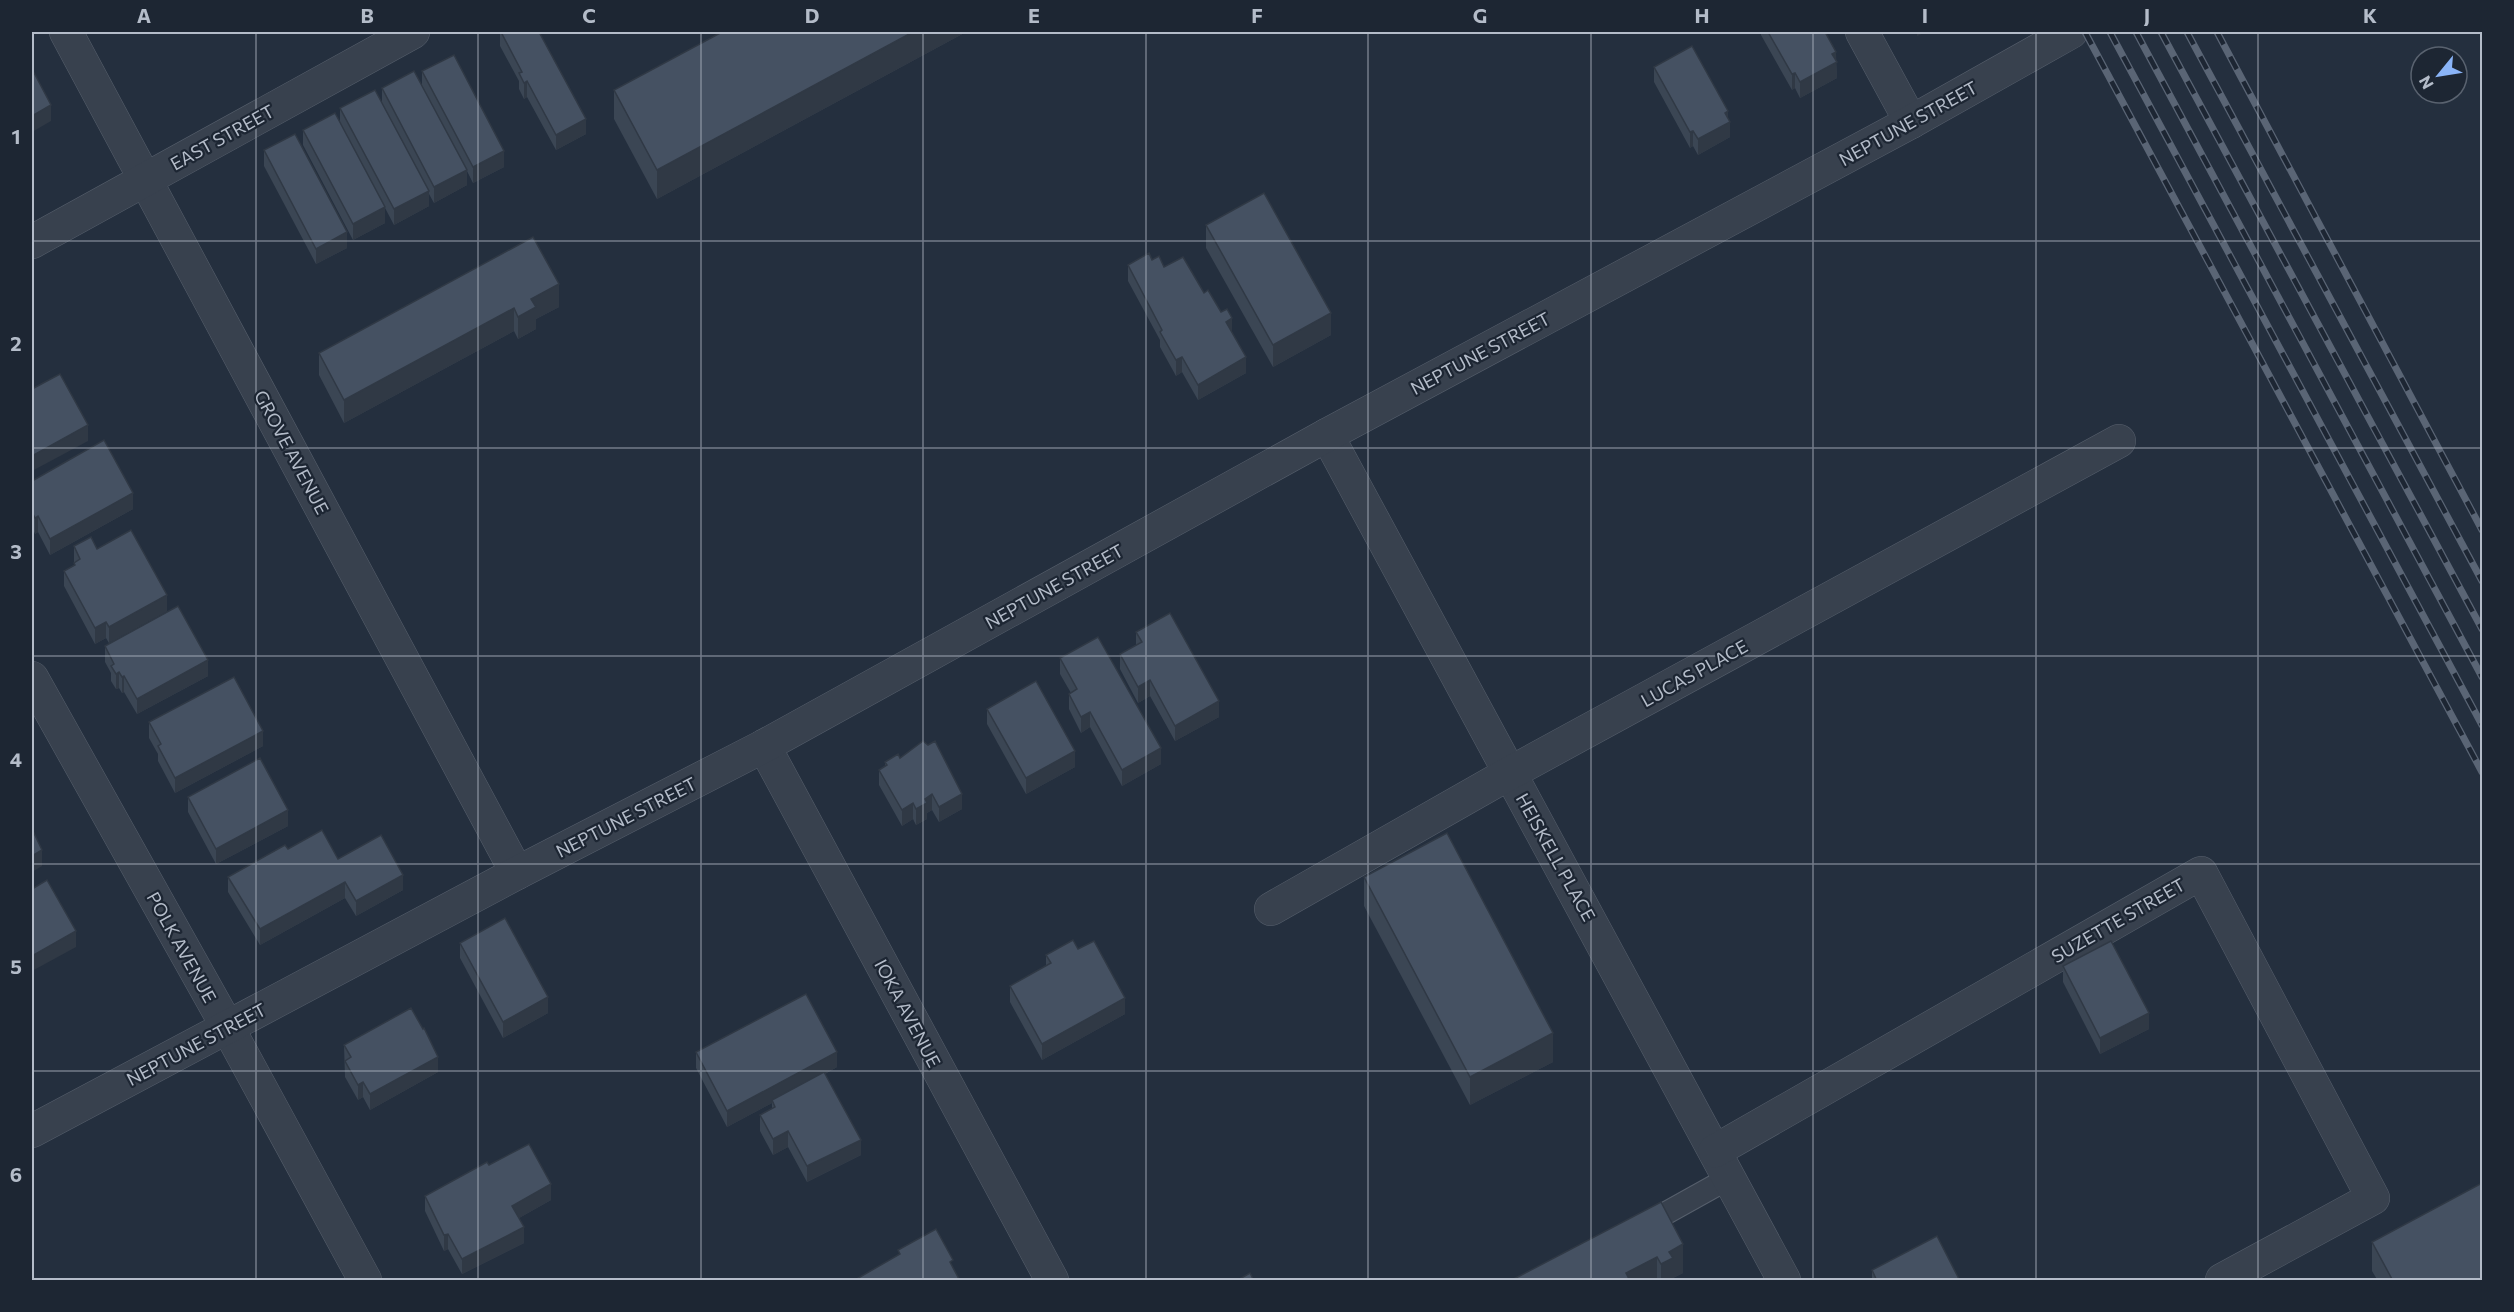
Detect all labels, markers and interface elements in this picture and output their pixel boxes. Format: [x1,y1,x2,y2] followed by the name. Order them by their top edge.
[137,3,151,27] text: A
[360,3,374,27] text: B
[582,3,596,27] text: C
[805,3,819,27] text: D
[1028,3,1040,27] text: E
[1251,3,1263,27] text: F
[1473,3,1487,27] text: G
[1695,3,1710,27] text: H
[1922,3,1928,27] text: I
[2144,3,2150,27] text: J
[2363,3,2377,27] text: K
[2409,45,2469,105] north arrow
[2414,73,2437,93] text: N
[1835,76,1981,170] street label: NEPTUNE STREET
[166,99,278,175] street label: EAST STREET
[11,124,21,148] text: 1
[1407,307,1553,399] street label: NEPTUNE STREET
[10,331,22,355] text: 2
[250,386,334,518] street label: GROVE AVENUE
[10,539,22,563] text: 3
[981,539,1127,633] street label: NEPTUNE STREET
[1637,635,1751,711] street label: LUCAS PLACE
[10,747,22,771] text: 4
[552,772,700,862] street label: NEPTUNE STREET
[1512,789,1600,925] street label: HEISKELL PLACE
[2047,873,2189,967] street label: SUZETTE STREET
[142,888,222,1006] street label: POLK AVENUE
[10,954,22,978] text: 5
[870,955,946,1071] street label: IOKA AVENUE
[123,998,269,1090] street label: NEPTUNE STREET
[10,1162,22,1186] text: 6

